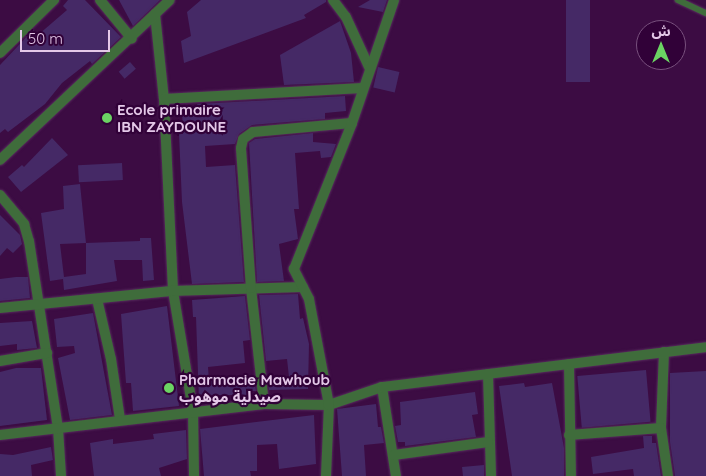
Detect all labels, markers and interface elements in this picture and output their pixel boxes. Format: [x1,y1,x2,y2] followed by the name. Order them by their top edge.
[22,20,112,52] scale bar
[636,20,686,70] north arrow
[651,22,671,40] text: ش
[28,29,63,48] text: 50 m
[117,100,226,135] place label: Ecole primaire IBN ZAYDOUNE
[101,112,113,124] marker: Ecole primaire IBN ZAYDOUNE
[179,370,330,405] place label: Pharmacie Mawhoub صيدلية موهوب
[163,382,175,394] marker: Pharmacie Mawhoub صيدلية موهوب

